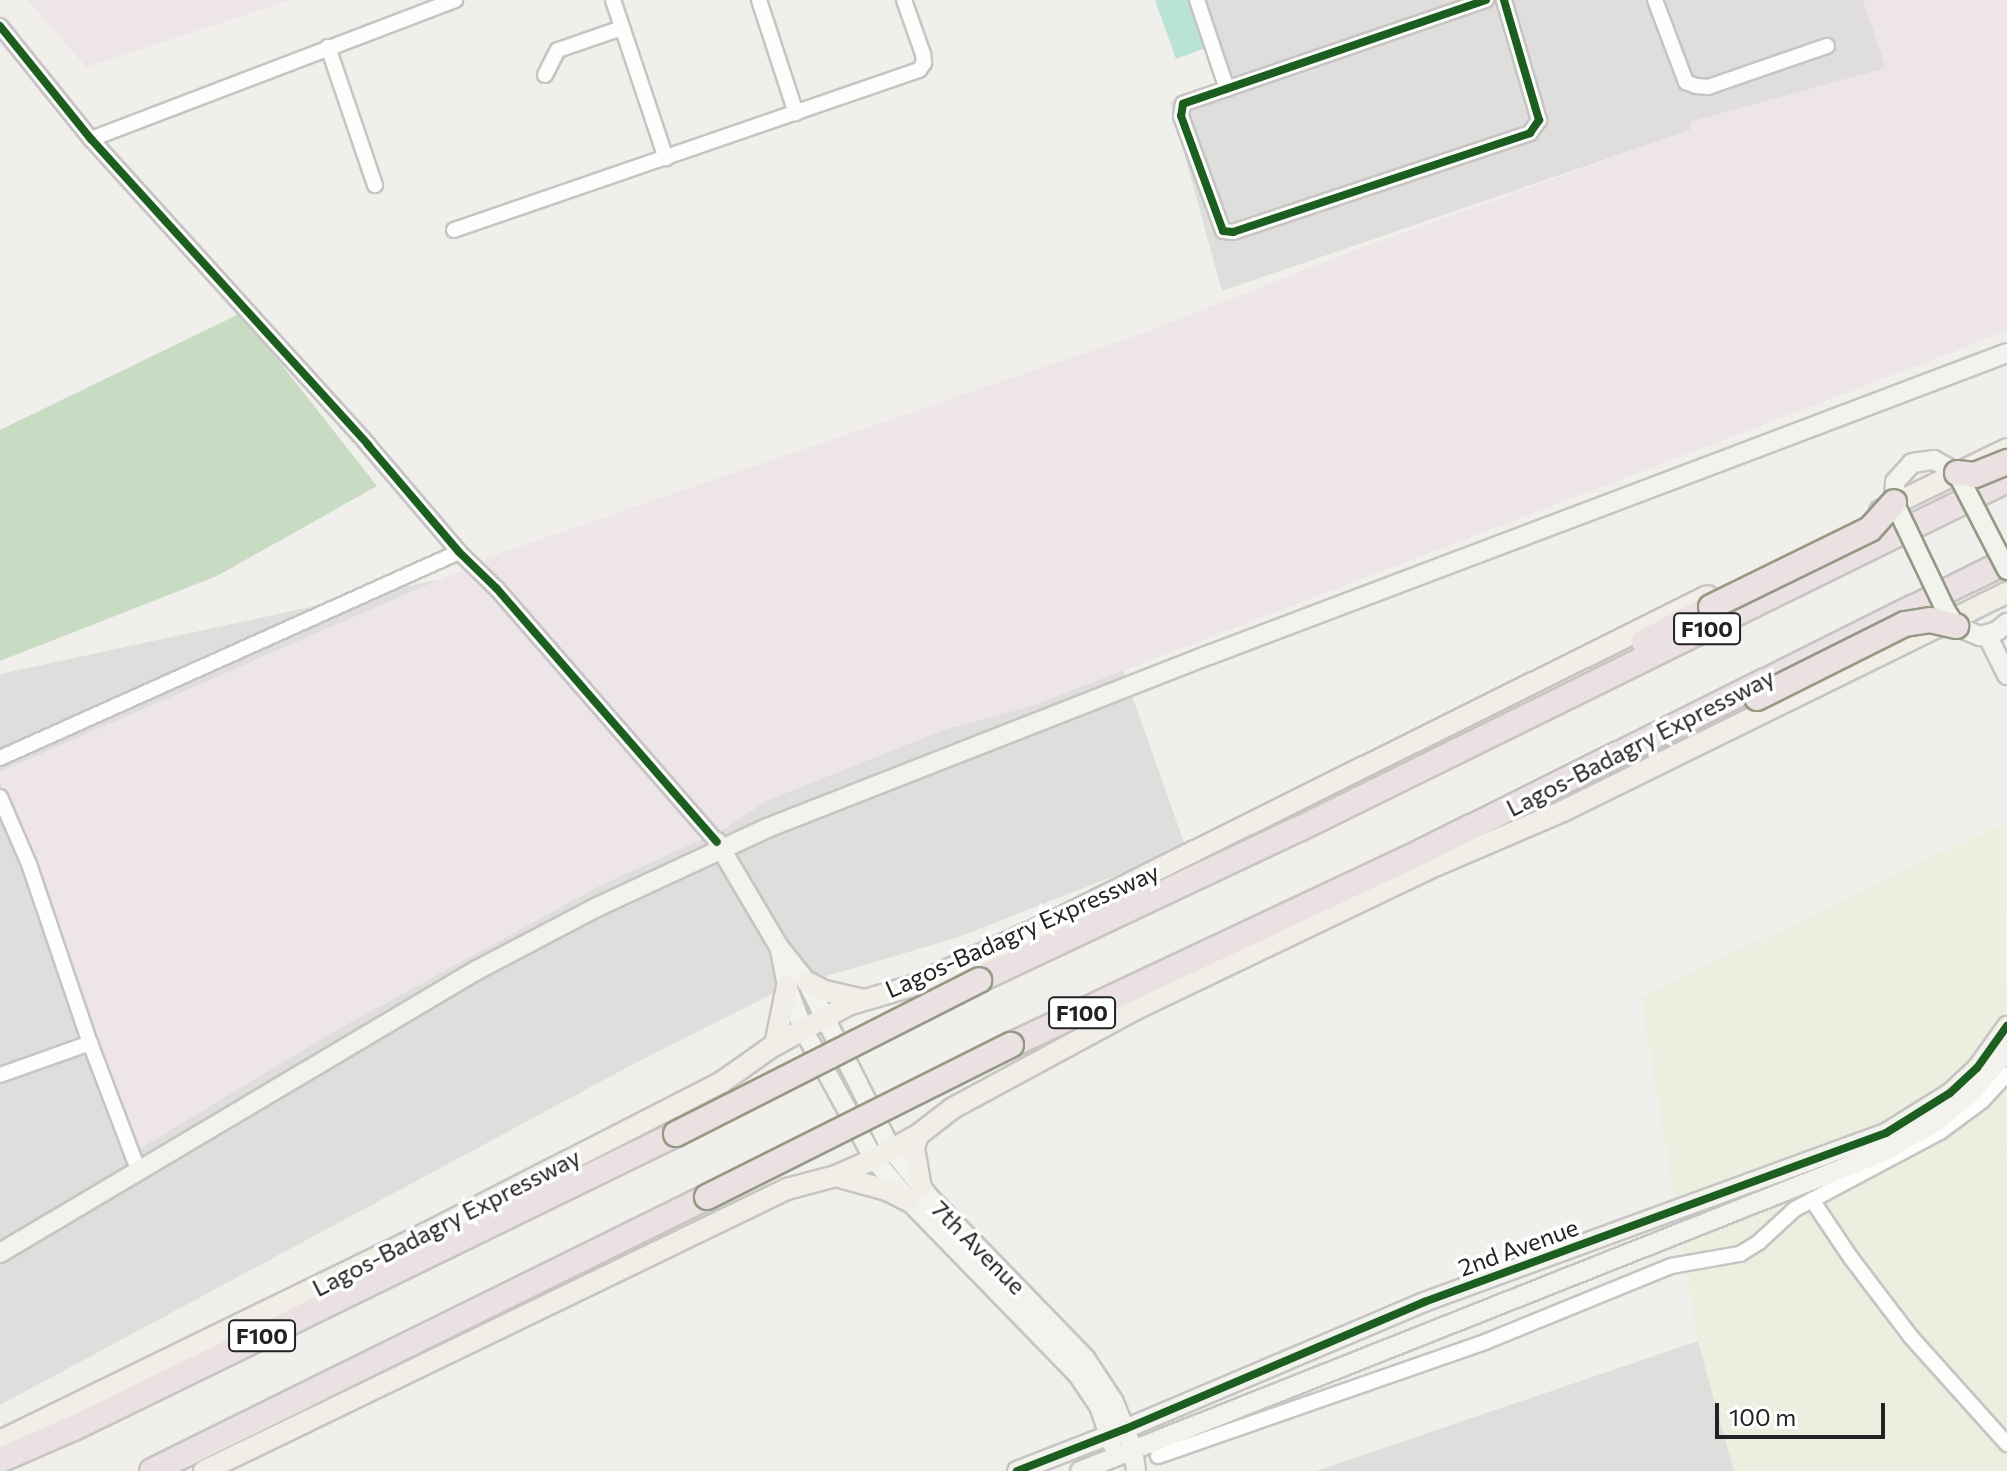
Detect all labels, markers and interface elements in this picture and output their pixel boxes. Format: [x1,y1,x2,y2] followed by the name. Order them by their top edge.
[1673,611,1741,647] road number: F100
[1501,662,1779,822] street label: Lagos-Badagry Expressway
[881,857,1163,1003] street label: Lagos-Badagry Expressway
[1048,995,1116,1031] road number: F100
[307,1142,585,1302] street label: Lagos-Badagry Expressway
[926,1194,1032,1300] street label: 7th Avenue
[1454,1212,1582,1282] street label: 2nd Avenue
[228,1318,296,1354] road number: F100
[1719,1387,1889,1437] scale bar
[1729,1402,1796,1431] text: 100 m

